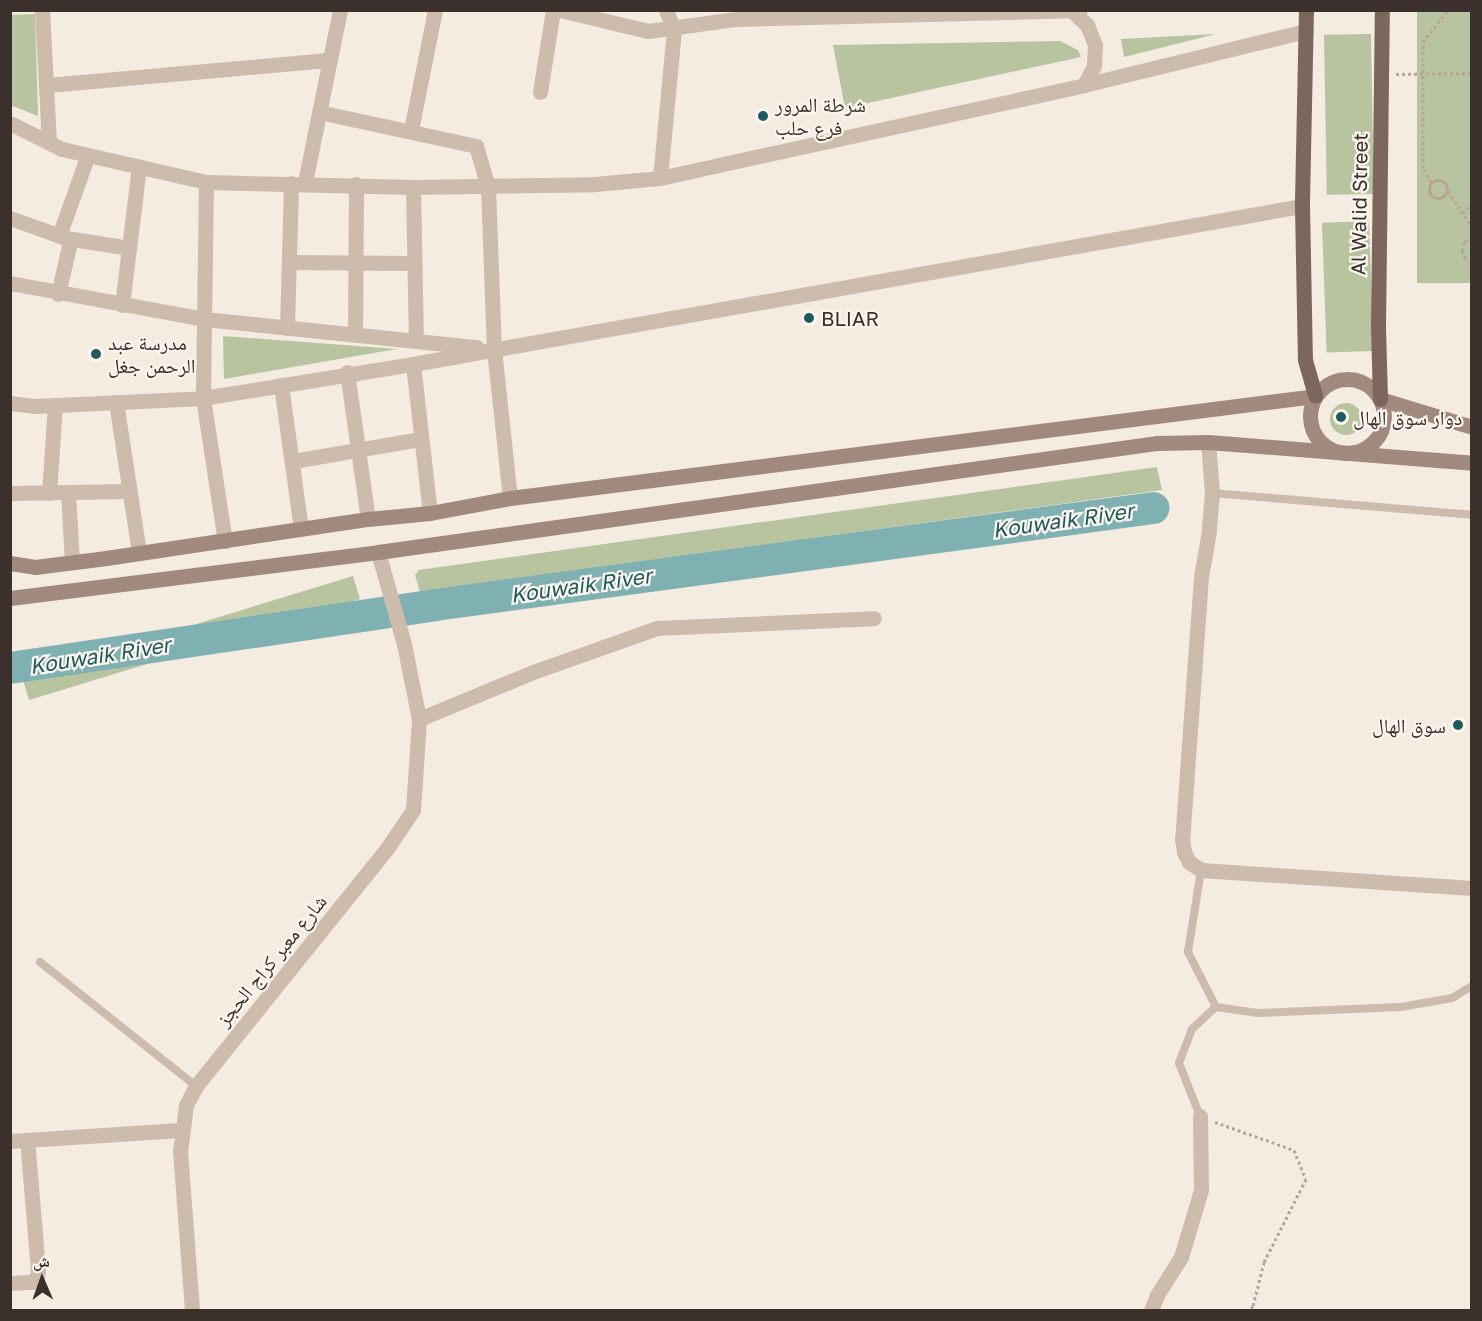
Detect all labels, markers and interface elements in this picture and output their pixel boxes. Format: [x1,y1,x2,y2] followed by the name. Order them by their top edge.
[775,92,866,139] place label: شرطة المرور فرع حلب
[756,109,770,123] marker: شرطة المرور فرع حلب
[1346,133,1372,275] street label: Al Walid Street
[821,306,879,330] place label: BLIAR
[802,311,816,325] marker: BLIAR
[108,330,196,377] place label: مدرسة عبد الرحمن جغل
[89,347,103,361] marker: مدرسة عبد الرحمن جغل
[1353,405,1462,429] place label: دوار سوق الهال
[1334,410,1348,424] marker: دوار سوق الهال
[991,498,1135,542] water label: Kouwaik River
[509,563,653,607] water label: Kouwaik River
[28,631,172,679] water label: Kouwaik River
[1372,713,1446,737] place label: سوق الهال
[1451,718,1465,732] marker: سوق الهال
[211,890,331,1030] street label: شارع معبر كراج الحجز
[12,1249,72,1309] north arrow
[33,1251,50,1271] text: ش

